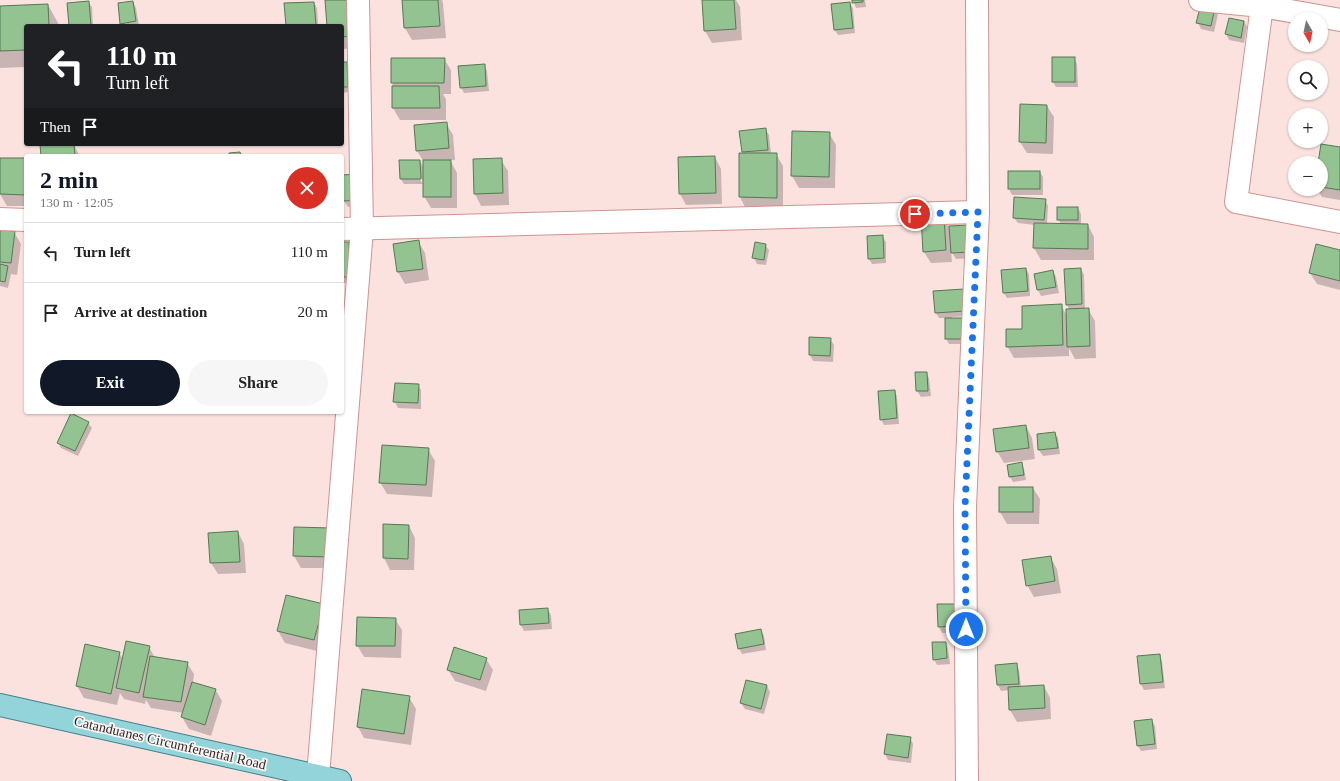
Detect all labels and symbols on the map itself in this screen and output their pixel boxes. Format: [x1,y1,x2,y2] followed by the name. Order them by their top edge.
[1288,12,1328,52] north arrow
[898,197,932,231] pin
[945,608,987,650] position arrow
[72,714,268,772] street label: Catanduanes Circumferential Road

